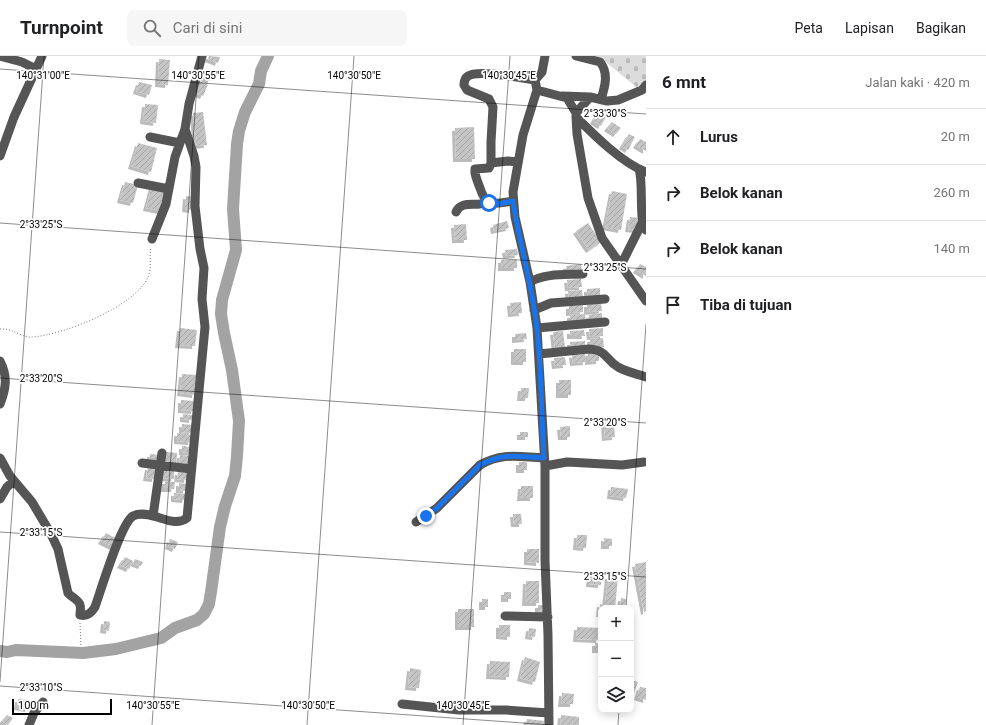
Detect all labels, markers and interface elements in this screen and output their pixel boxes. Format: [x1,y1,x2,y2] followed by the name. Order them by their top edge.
[127,10,407,46] search box
[20,16,103,39] text: Turnpoint
[141,17,163,39] icon: search
[173,19,242,37] text: Cari di sini
[795,20,823,36] text: Peta
[845,20,894,36] text: Lapisan
[916,20,966,36] text: Bagikan
[16,70,70,81] text: 140°31'00"E
[171,70,225,81] text: 140°30'55"E
[327,70,381,81] text: 140°30'50"E
[482,70,536,81] text: 140°30'45"E
[662,72,706,92] text: 6 mnt
[865,75,970,90] text: Jalan kaki · 420 m
[584,108,626,119] text: 2°33'30"S
[662,126,684,148] icon: ahead
[700,128,738,146] text: Lurus
[941,129,970,144] text: 20 m
[662,182,684,204] icon: right
[700,184,783,202] text: Belok kanan
[933,185,970,200] text: 260 m
[480,194,498,212] route start
[20,219,62,230] text: 2°33'25"S
[662,238,684,260] icon: right
[700,240,783,258] text: Belok kanan
[933,241,970,256] text: 140 m
[584,262,626,273] text: 2°33'25"S
[662,294,684,316] icon: arrive
[700,296,792,314] text: Tiba di tujuan
[20,373,62,384] text: 2°33'20"S
[584,417,626,428] text: 2°33'20"S
[417,507,435,525] route end
[20,527,62,538] text: 2°33'15"S
[584,571,626,582] text: 2°33'15"S
[598,605,634,713] map controls
[598,605,634,641] button: +
[598,641,634,677] button: −
[598,677,634,713] button: layers
[20,682,62,693] text: 2°33'10"S
[12,697,112,716] scale bar
[18,699,49,712] text: 100 m
[126,700,180,711] text: 140°30'55"E
[281,700,335,711] text: 140°30'50"E
[436,700,490,711] text: 140°30'45"E

